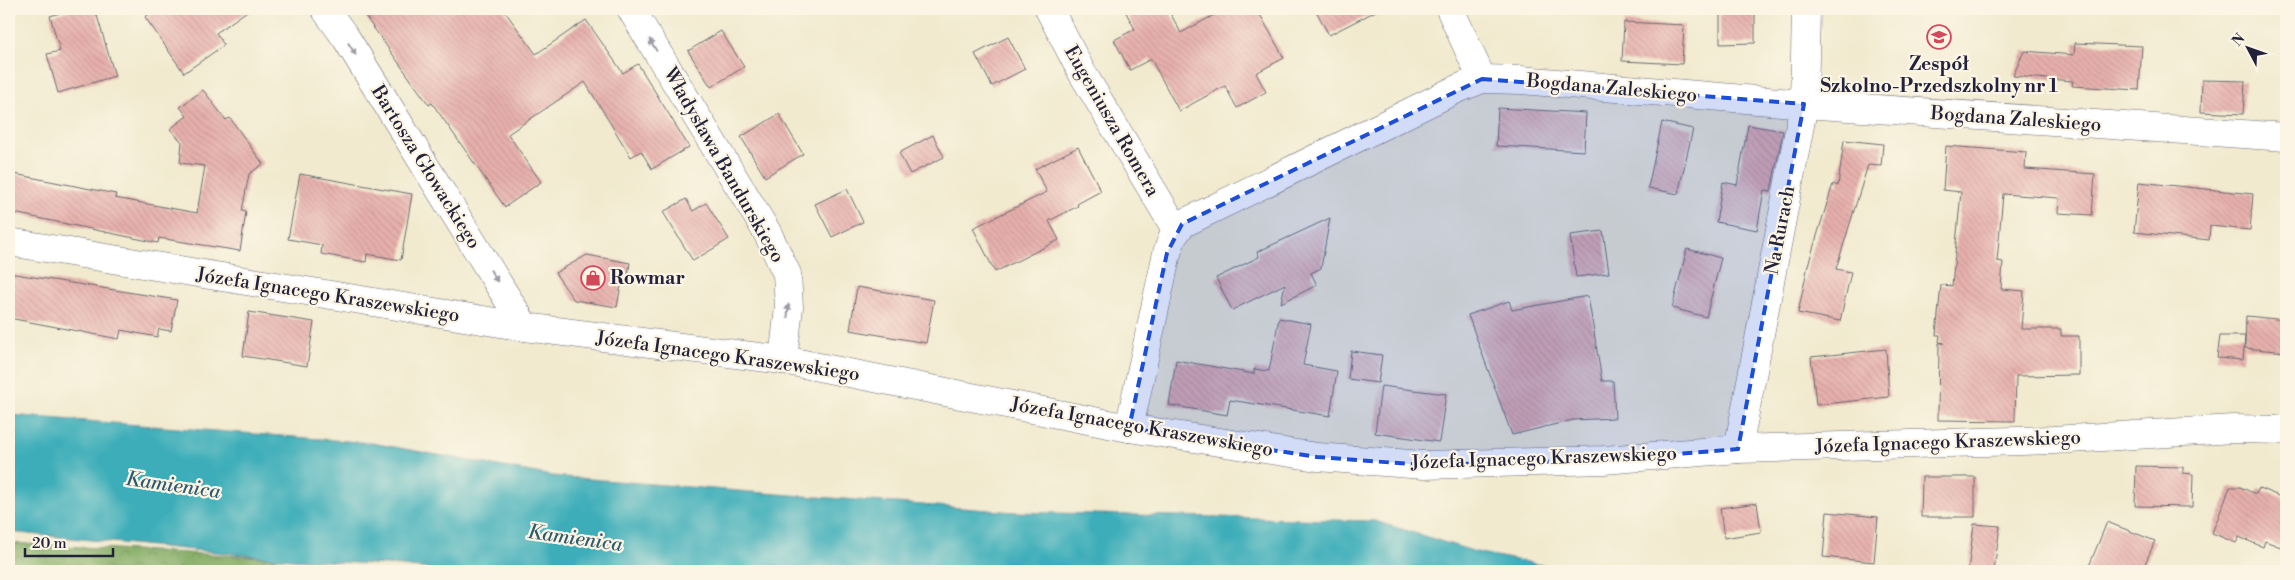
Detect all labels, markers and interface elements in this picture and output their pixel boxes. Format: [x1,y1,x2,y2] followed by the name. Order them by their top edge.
[2222,22,2272,72] north arrow
[1926,24,1952,50] school or university icon: Zespół Szkolno-Przedszkolny nr 1
[2229,30,2249,50] text: N
[649,39,658,52] one-way arrow
[1059,41,1165,201] street label: Eugeniusza Romera
[348,42,357,55] one-way arrow
[1820,52,2058,98] place label: Zespół Szkolno-Przedszkolny nr 1
[658,62,790,267] street label: Władysława Bandurskiego
[1525,69,1698,107] street label: Bogdana Zaleskiego
[365,80,486,253] street label: Bartosza Głowackiego
[1929,101,2102,137] street label: Bogdana Zaleskiego
[1760,184,1800,276] street label: Na Rurach
[194,262,461,328] street label: Józefa Ignacego Kraszewskiego
[580,265,606,291] shop icon: Rowmar
[610,266,685,290] place label: Rowmar
[489,269,498,282] one-way arrow
[784,303,792,319] one-way arrow
[594,325,861,386] street label: Józefa Ignacego Kraszewskiego
[1008,392,1275,462] street label: Józefa Ignacego Kraszewskiego
[1814,425,2081,459] street label: Józefa Ignacego Kraszewskiego
[1410,441,1677,475] street label: Józefa Ignacego Kraszewskiego
[124,467,223,505] water label: Kamienica
[526,520,625,558] water label: Kamienica
[25,525,112,557] scale bar
[32,534,67,553] text: 20 m

